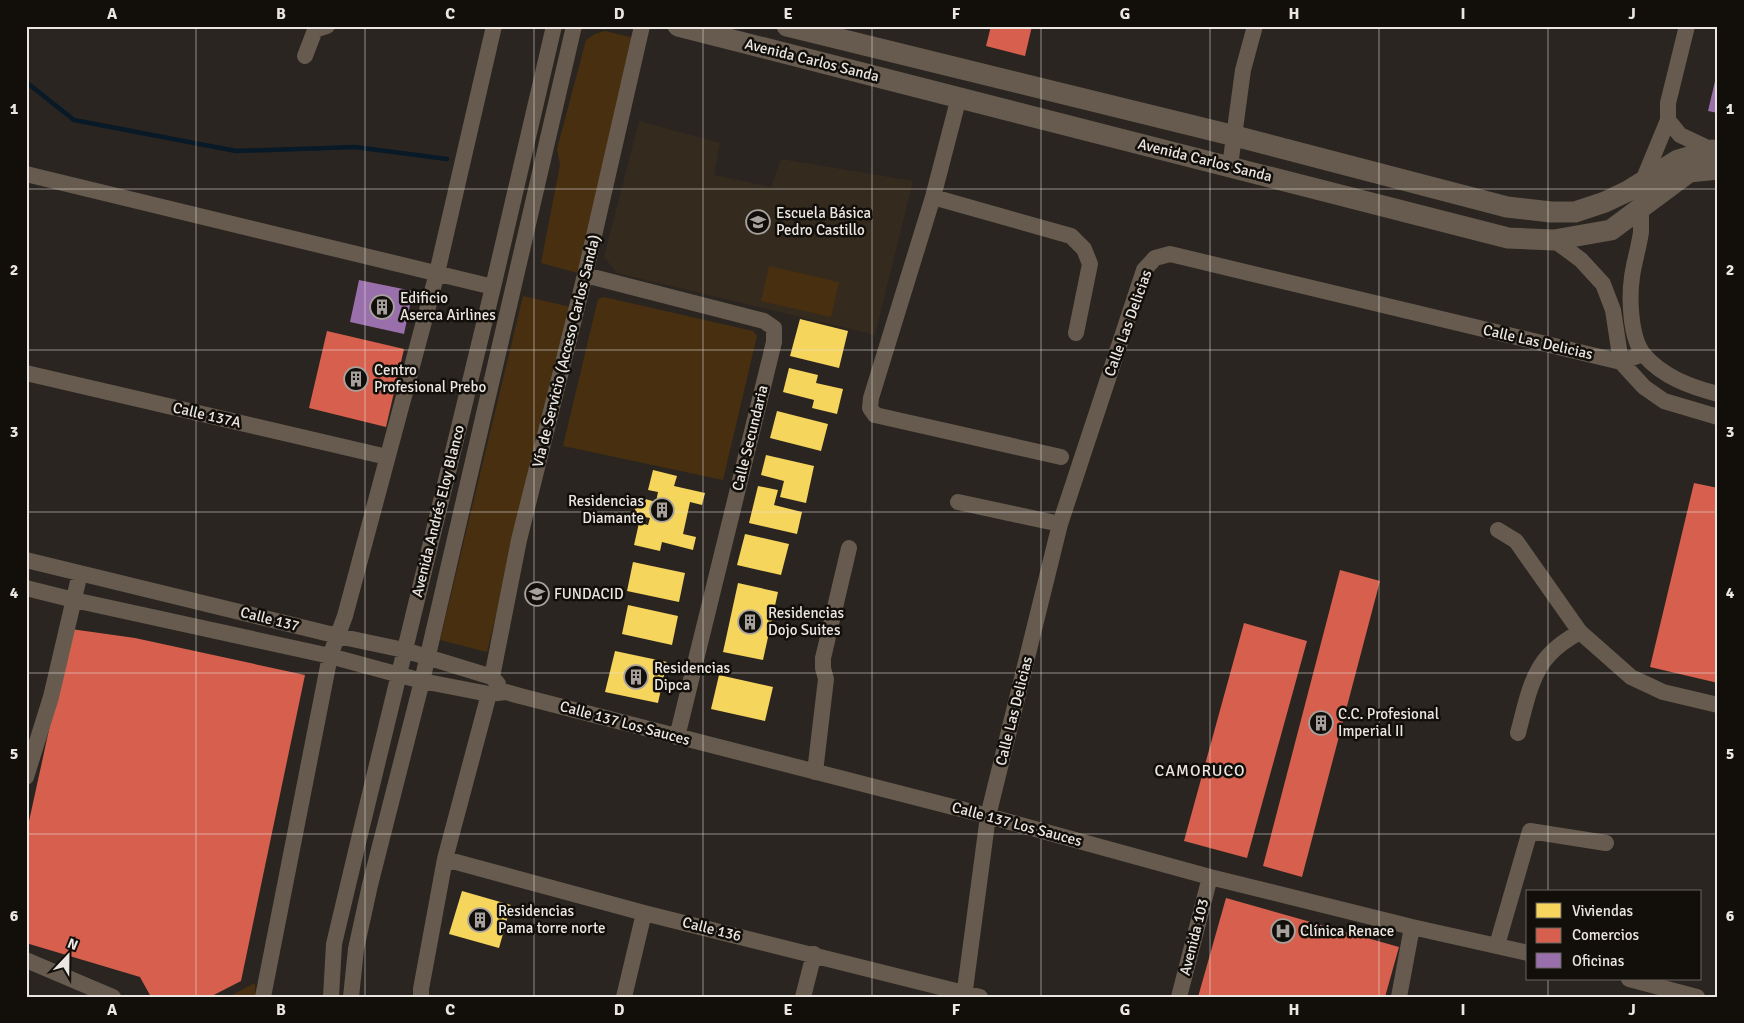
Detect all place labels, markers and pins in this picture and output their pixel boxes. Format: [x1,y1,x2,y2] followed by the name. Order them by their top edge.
[776,204,871,239] place label: Escuela Básica Pedro Castillo
[745,209,771,235] school or university icon: Escuela Básica Pedro Castillo
[400,289,496,324] place label: Edificio Aserca Airlines
[369,294,395,320] building icon: Edificio Aserca Airlines
[374,361,486,396] place label: Centro Profesional Prebo
[343,366,369,392] building icon: Centro Profesional Prebo
[568,492,644,527] place label: Residencias Diamante
[649,497,675,523] building icon: Residencias Diamante
[524,581,550,607] school or university icon: FUNDACID
[554,585,624,603] place label: FUNDACID
[768,604,845,639] place label: Residencias Dojo Suites
[737,609,763,635] building icon: Residencias Dojo Suites
[654,659,731,694] place label: Residencias Dipca
[623,664,649,690] building icon: Residencias Dipca
[1338,705,1439,740] place label: C.C. Profesional Imperial II
[1308,710,1334,736] building icon: C.C. Profesional Imperial II
[498,902,606,937] place label: Residencias Pama torre norte
[467,907,493,933] building icon: Residencias Pama torre norte
[1270,918,1296,944] hospital icon: Clínica Renace
[1300,922,1394,940] place label: Clínica Renace

